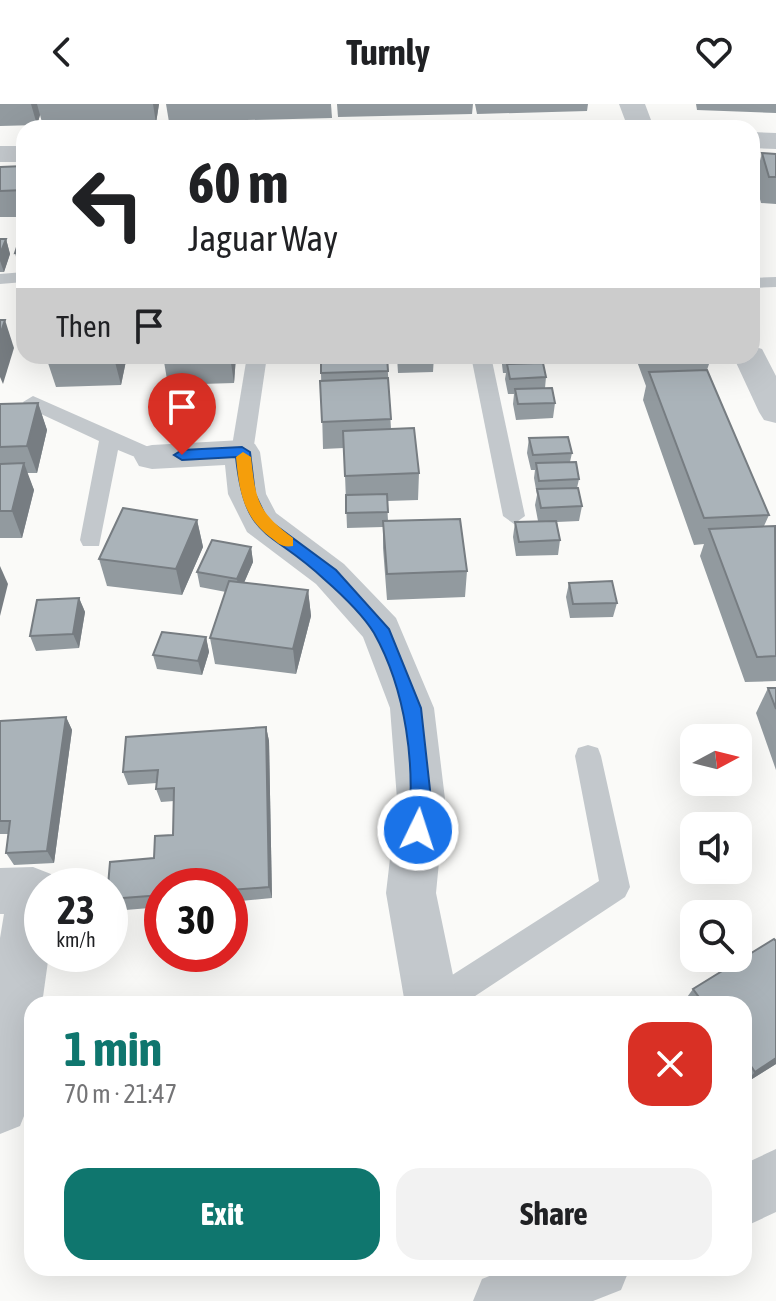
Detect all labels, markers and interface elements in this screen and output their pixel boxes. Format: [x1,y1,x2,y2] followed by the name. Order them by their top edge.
[40,30,84,74] icon: back
[692,30,736,74] icon: heart
[346,31,430,73] text: Turnly
[188,151,289,215] text: 60 m
[56,152,160,256] icon: left
[188,217,338,259] text: Jaguar Way
[127,304,171,348] icon: arrive
[56,309,111,343] text: Then
[148,373,216,455] pin
[160,385,204,429] icon: arrive
[680,724,752,796] north arrow
[680,724,752,972] map controls
[376,788,460,872] position arrow
[680,812,752,884] button: sound
[144,868,248,972] speed limit sign: 30
[57,887,95,932] text: 23
[680,900,752,972] button: search
[56,928,96,951] text: km/h
[64,1021,162,1076] text: 1 min
[628,1022,712,1106] button: close
[64,1079,177,1109] text: 70 m · 21:47
[64,1168,380,1260] button: Exit
[396,1168,712,1260] button: Share

